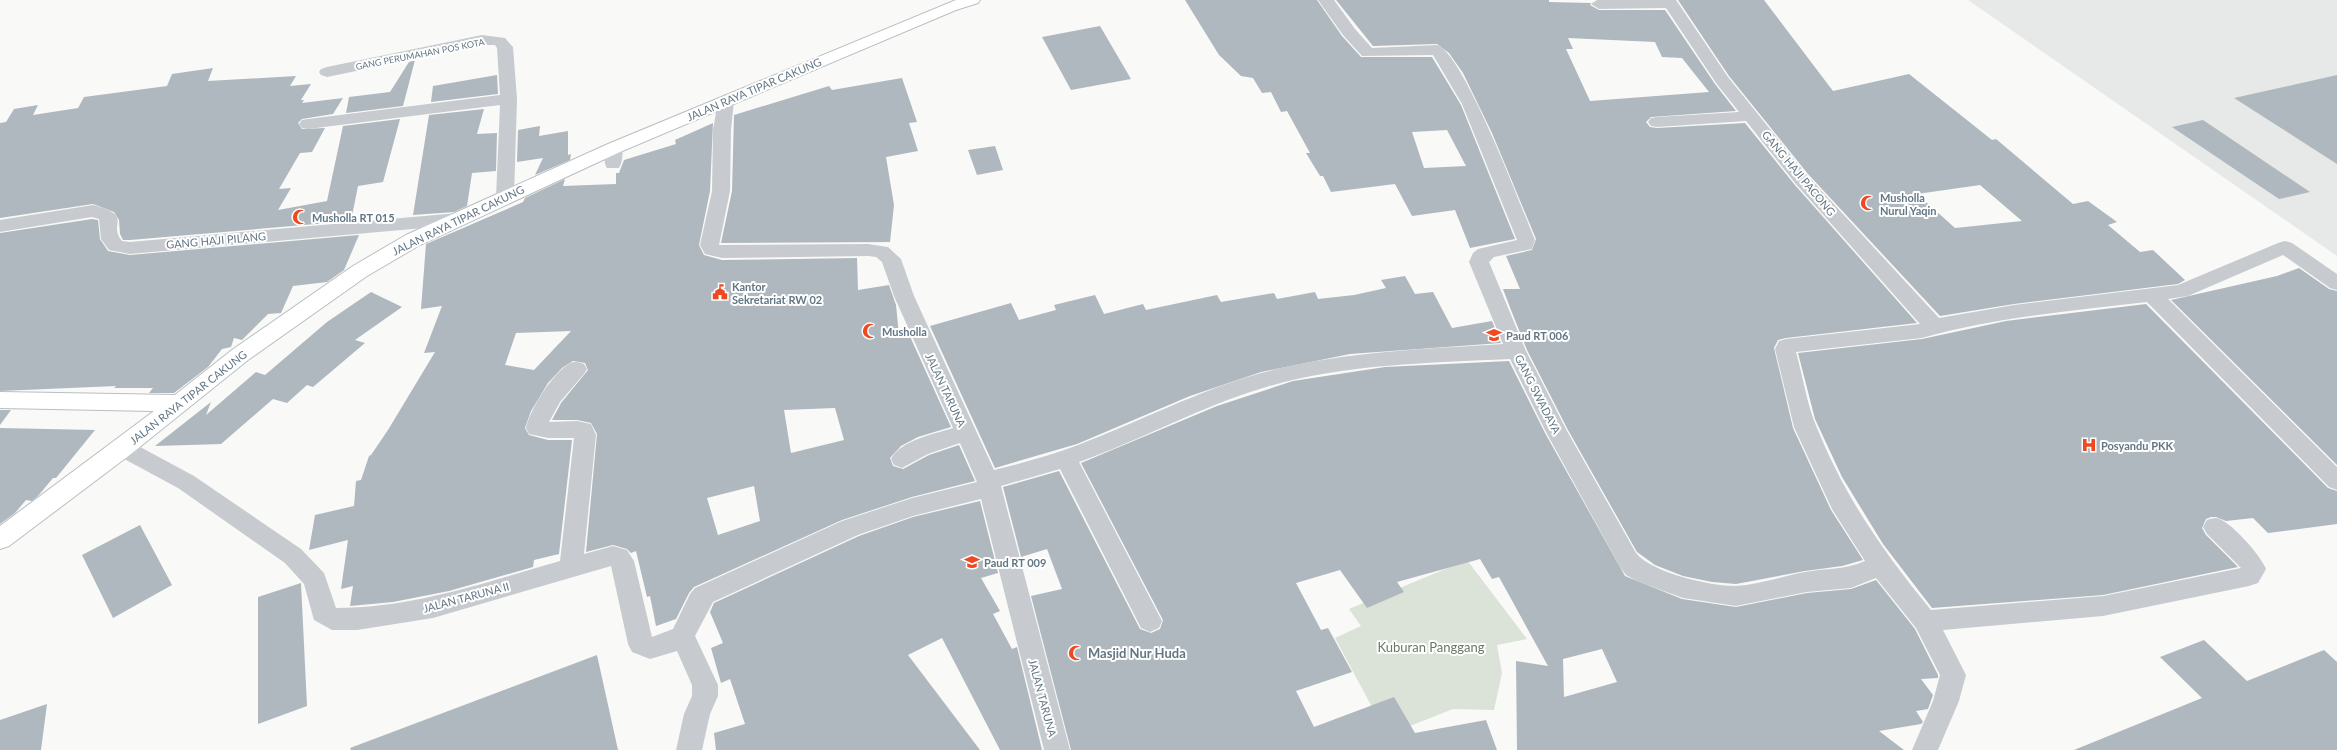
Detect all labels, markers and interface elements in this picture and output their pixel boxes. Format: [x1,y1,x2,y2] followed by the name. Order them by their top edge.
[355,36,486,72] street label: GANG PERUMAHAN POS KOTA
[685,55,823,123] street label: JALAN RAYA TIPAR CAKUNG
[1760,128,1838,218] street label: GANG HAJI PACONG
[390,182,526,258] street label: JALAN RAYA TIPAR CAKUNG
[1880,191,1937,217] place label: Musholla Nurul Yaqin
[1859,194,1877,212] mosque icon: Musholla Nurul Yaqin
[291,208,309,226] mosque icon: Musholla RT 015
[312,211,395,224] place label: Musholla RT 015
[165,229,267,251] street label: GANG HAJI PILANG
[732,280,822,306] place label: Kantor Sekretariat RW 02
[711,283,729,301] public building icon: Kantor Sekretariat RW 02
[861,322,879,340] mosque icon: Musholla
[882,325,927,338] place label: Musholla
[1485,326,1503,344] school or university icon: Paud RT 006
[1506,329,1569,342] place label: Paud RT 006
[127,347,249,447] street label: JALAN RAYA TIPAR CAKUNG
[923,351,969,429] street label: JALAN TARUNA
[1512,352,1564,436] street label: GANG SWADAYA
[2080,436,2098,454] hospital icon: Posyandu PKK
[2101,439,2174,452] place label: Posyandu PKK
[963,553,981,571] school or university icon: Paud RT 009
[984,556,1046,569] place label: Paud RT 009
[422,579,510,615] street label: JALAN TARUNA II
[1377,639,1485,655] park label: Kuburan Panggang
[1067,644,1085,662] mosque icon: Masjid Nur Huda
[1088,645,1186,661] place label: Masjid Nur Huda
[1026,658,1060,739] street label: JALAN TARUNA

